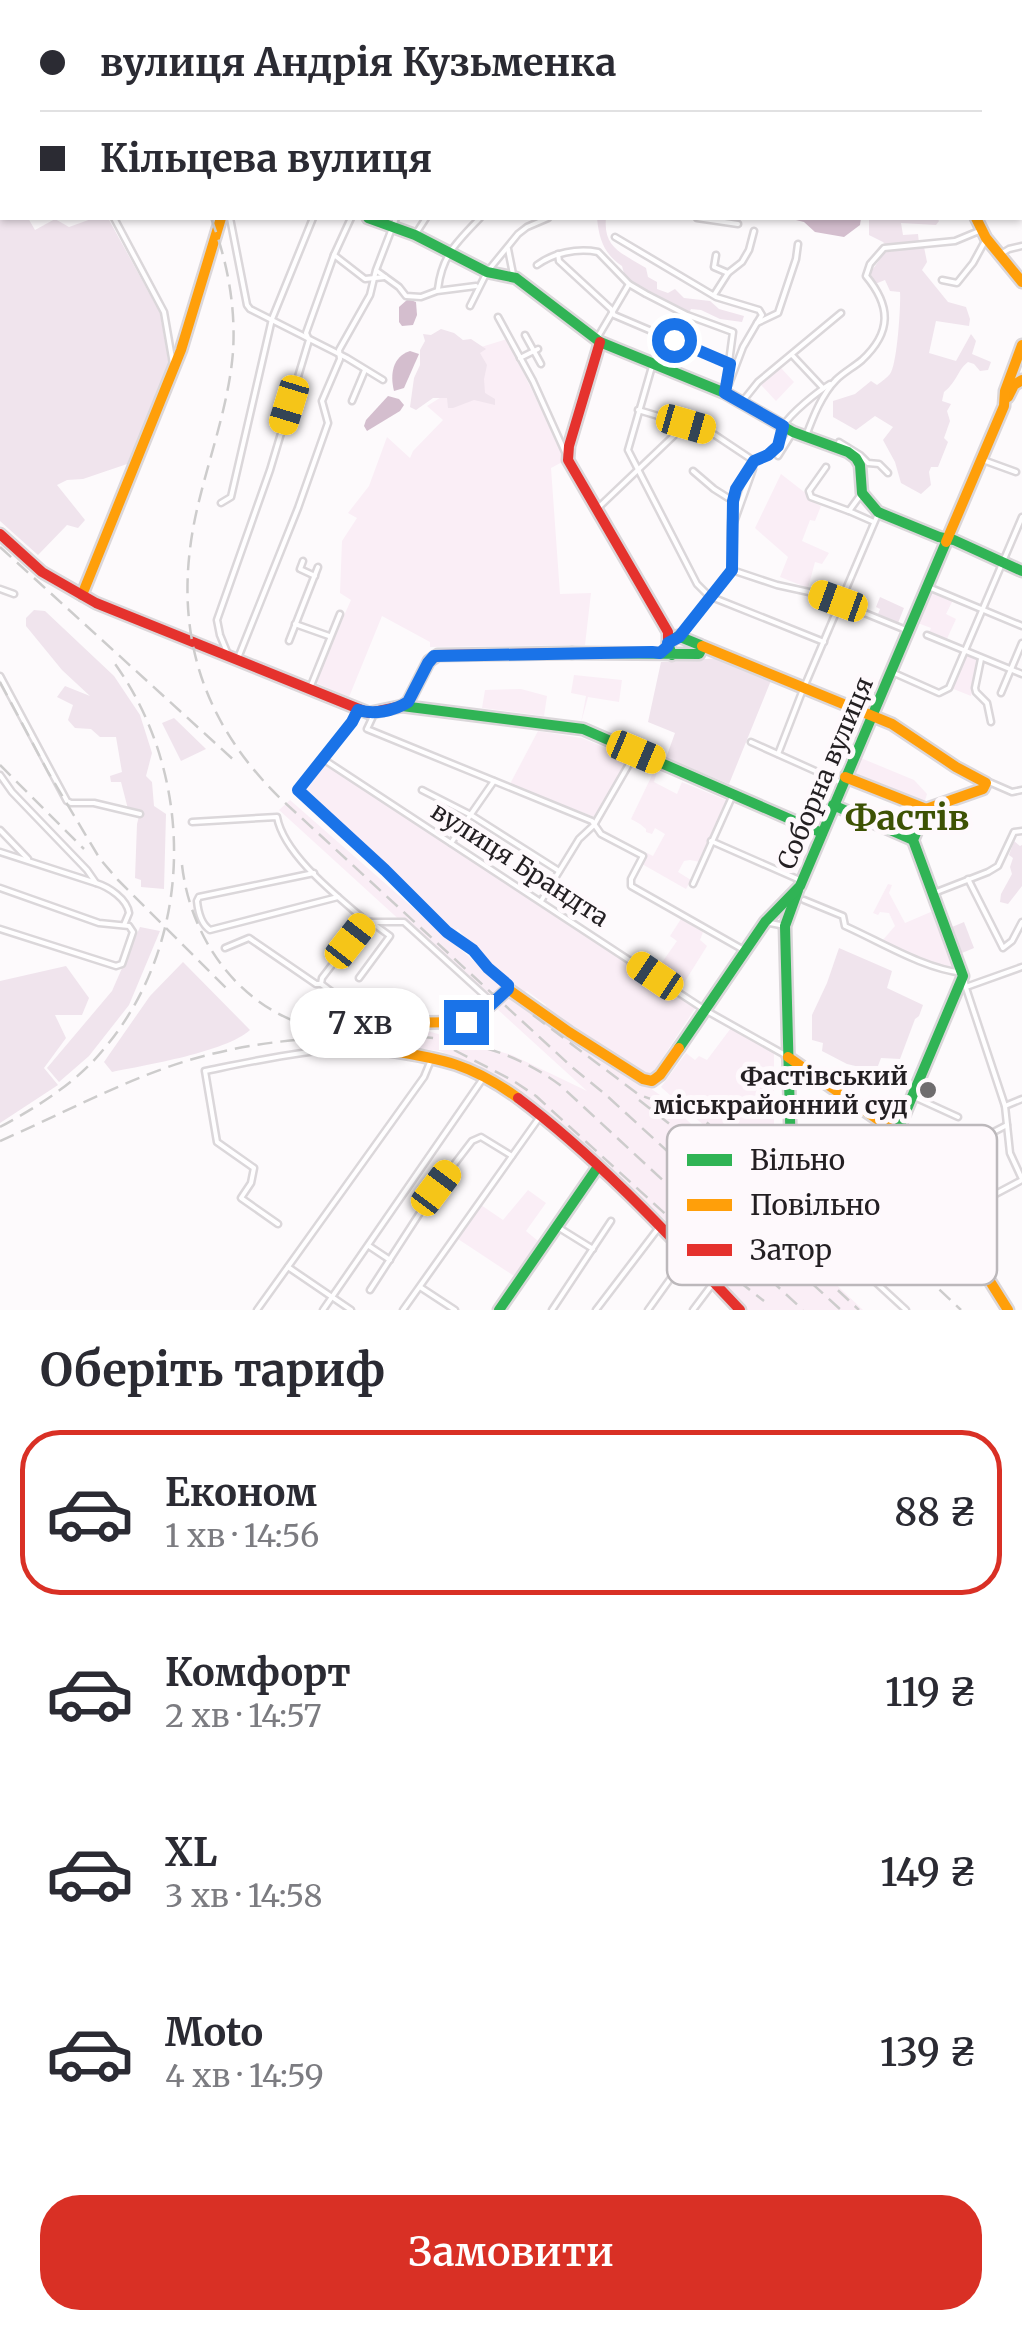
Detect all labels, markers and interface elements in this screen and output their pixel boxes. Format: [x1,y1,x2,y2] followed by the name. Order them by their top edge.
[100,39,616,86] text: вулиця Андрія Кузьменка
[100,135,432,182] text: Кільцева вулиця
[652,318,697,363] route start
[266,372,312,438] car
[653,401,719,447] car
[805,577,871,625] car
[770,672,880,874] street label: Соборна вулиця
[603,726,669,778] car
[425,795,615,933] street label: вулиця Брандта
[845,796,969,840] district label: Фастів
[320,908,380,974] car
[622,947,688,1005] car
[291,987,431,1057] callout: 7 хв
[444,1000,489,1045] route end
[328,1003,392,1043] text: 7 хв
[654,1060,908,1121] place label: Фастівський міськрайонний суд
[917,1079,939,1101] marker: Фастівський міськрайонний суд
[667,1125,997,1285] legend
[750,1142,845,1178] text: Вільно
[406,1155,466,1221] car
[750,1187,880,1223] text: Повільно
[750,1232,832,1268] text: Затор
[40,1342,385,1398] text: Оберіть тариф
[45,1468,135,1558] icon: car
[165,1469,317,1516] text: Економ
[894,1489,977,1536] text: 88 ₴
[165,1516,319,1556] text: 1 хв · 14:56
[45,1648,135,1738] icon: car
[165,1649,351,1696] text: Комфорт
[885,1669,977,1716] text: 119 ₴
[165,1696,322,1736] text: 2 хв · 14:57
[45,1828,135,1918] icon: car
[165,1829,217,1876] text: XL
[880,1849,977,1896] text: 149 ₴
[165,1876,323,1916] text: 3 хв · 14:58
[45,2008,135,2098] icon: car
[165,2009,263,2056] text: Moto
[880,2029,977,2076] text: 139 ₴
[165,2056,324,2096] text: 4 хв · 14:59
[40,2195,982,2310] button: Замовити

